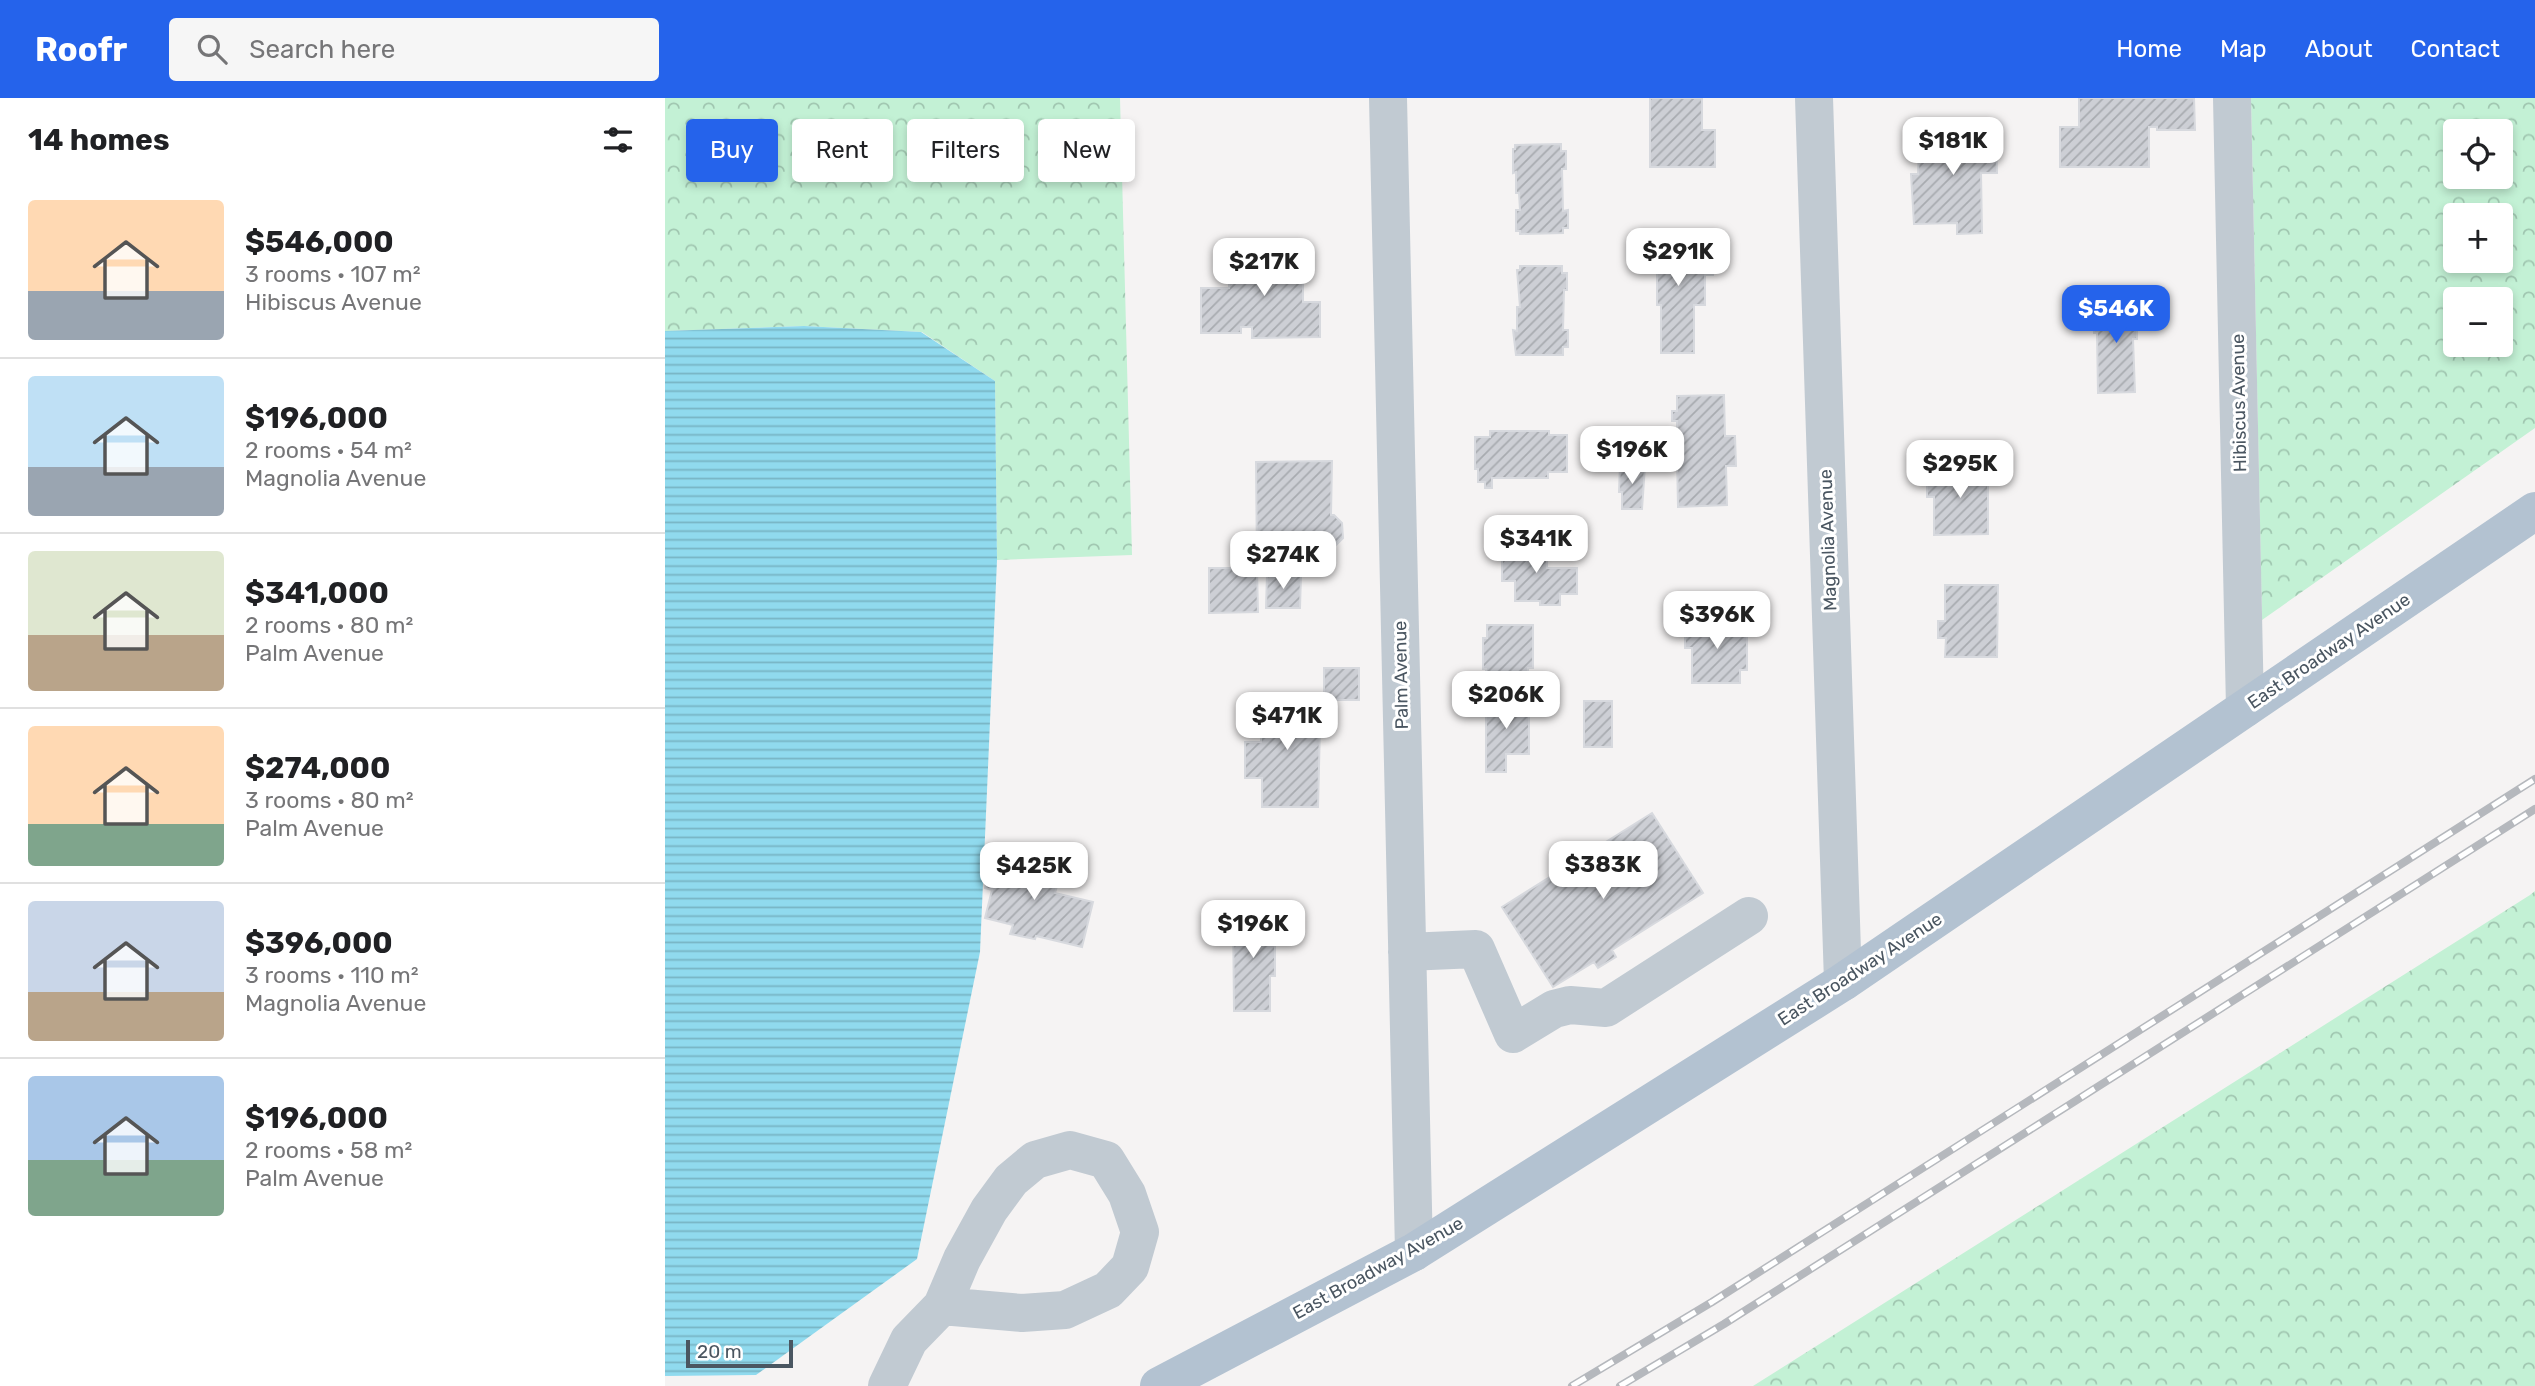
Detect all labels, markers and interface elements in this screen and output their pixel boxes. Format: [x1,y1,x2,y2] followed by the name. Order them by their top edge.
[169,18,659,81] search box
[35,30,127,69] text: Roofr
[193,30,231,68] icon: search
[249,34,395,65] text: Search here
[2116,35,2182,63] text: Home
[2220,35,2267,63] text: Map
[2305,35,2373,63] text: About
[2411,35,2500,63] text: Contact
[1904,118,2002,177] pin: $181K
[686,119,778,182] chip: Buy
[792,119,893,182] chip: Rent
[907,119,1024,182] chip: Filters
[1038,119,1135,182] chip: New
[2443,119,2513,357] map controls
[2443,119,2513,189] button: locate
[599,121,637,159] icon: filters
[28,122,170,158] text: 14 homes
[1918,126,1988,154] text: $181K
[2443,203,2513,273] button: +
[245,224,394,260] text: $546,000
[84,228,168,312] icon: home
[1629,228,1727,288] pin: $291K
[1642,237,1714,265] text: $291K
[1215,238,1313,298] pin: $217K
[1229,247,1299,275] text: $217K
[245,260,421,288] text: 3 rooms · 107 m²
[2067,286,2165,345] pin: $546K
[2443,287,2513,357] button: −
[245,288,422,316] text: Hibiscus Avenue
[2078,294,2154,322] text: $546K
[2227,334,2251,472] street label: Hibiscus Avenue
[245,400,388,436] text: $196,000
[84,404,168,488] icon: home
[1583,426,1681,486] pin: $196K
[1596,435,1668,463] text: $196K
[245,436,412,464] text: 2 rooms · 54 m²
[1911,440,2009,500] pin: $295K
[1922,449,1998,477] text: $295K
[245,464,426,492] text: Magnolia Avenue
[1815,469,1841,611] street label: Magnolia Avenue
[1487,516,1585,575] pin: $341K
[1500,524,1572,552] text: $341K
[1234,532,1332,591] pin: $274K
[1246,540,1320,568] text: $274K
[245,575,389,611] text: $341,000
[84,579,168,663] icon: home
[2243,588,2415,714] street label: East Broadway Avenue
[1668,592,1766,651] pin: $396K
[1679,600,1755,628] text: $396K
[245,611,413,639] text: 2 rooms · 80 m²
[1389,620,1413,730] street label: Palm Avenue
[245,639,384,667] text: Palm Avenue
[1457,672,1555,731] pin: $206K
[1468,680,1544,708] text: $206K
[1238,692,1336,752] pin: $471K
[1252,701,1322,729] text: $471K
[245,750,390,786] text: $274,000
[84,754,168,838] icon: home
[245,786,414,814] text: 3 rooms · 80 m²
[245,814,384,842] text: Palm Avenue
[985,842,1083,902] pin: $425K
[1554,842,1652,901] pin: $383K
[1565,850,1641,878] text: $383K
[996,851,1072,879] text: $425K
[1204,900,1302,960] pin: $196K
[1774,908,1946,1030] street label: East Broadway Avenue
[1217,909,1289,937] text: $196K
[245,925,393,961] text: $396,000
[84,929,168,1013] icon: home
[245,961,419,989] text: 3 rooms · 110 m²
[245,989,426,1017] text: Magnolia Avenue
[245,1100,388,1136] text: $196,000
[84,1104,168,1188] icon: home
[245,1136,412,1164] text: 2 rooms · 58 m²
[245,1164,384,1192] text: Palm Avenue
[1289,1212,1467,1324] street label: East Broadway Avenue
[686,1337,793,1369] scale bar
[697,1340,742,1363] text: 20 m

